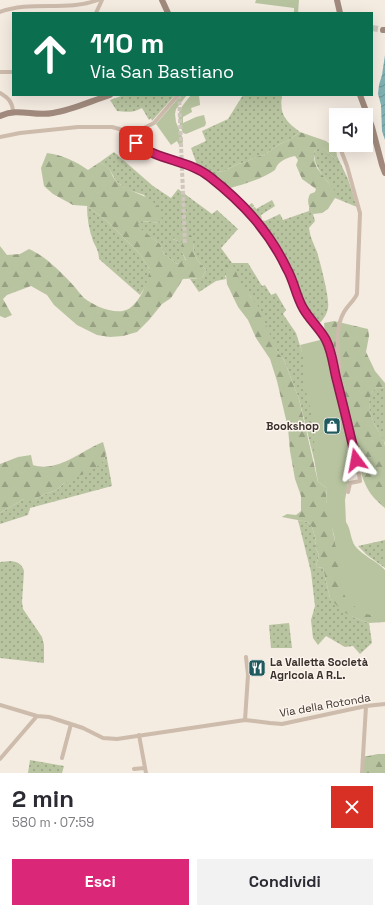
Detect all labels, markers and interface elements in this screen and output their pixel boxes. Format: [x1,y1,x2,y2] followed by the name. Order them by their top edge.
[90,25,164,61] text: 110 m
[24,28,76,80] icon: ahead
[90,60,234,83] text: Via San Bastiano
[329,108,373,152] map controls
[329,108,373,152] button: sound
[119,126,153,160] pin
[125,132,147,154] icon: arrive
[322,416,342,436] shop icon: Bookshop
[266,419,319,433] place label: Bookshop
[335,439,377,481] position arrow
[270,655,369,682] place label: La Valletta Società Agricola A R.L.
[247,658,267,678] restaurant icon: La Valletta Società Agricola A R.L.
[278,690,372,720] street label: Via della Rotonda
[12,783,74,814] text: 2 min
[331,786,373,828] button: close
[12,814,94,831] text: 580 m · 07:59
[12,859,189,905] button: Esci
[197,859,373,905] button: Condividi

